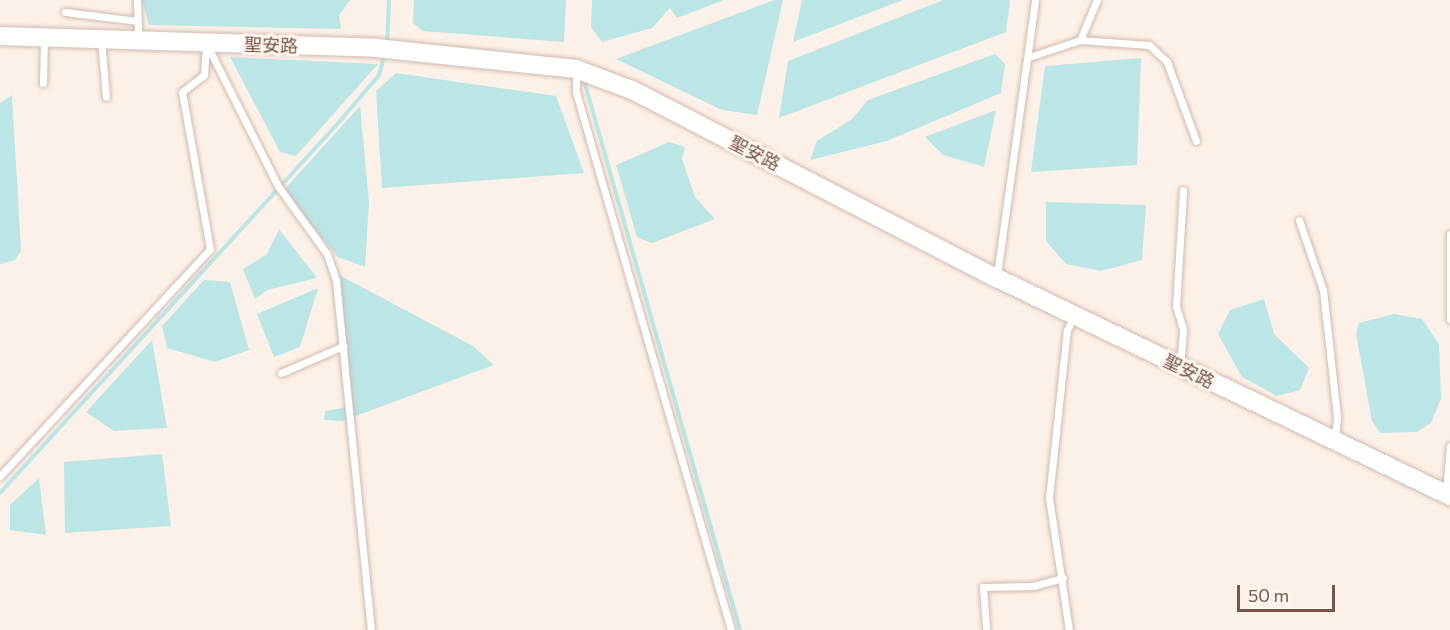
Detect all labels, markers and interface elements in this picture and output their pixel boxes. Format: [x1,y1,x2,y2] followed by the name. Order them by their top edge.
[244,33,298,57] street label: 聖安路
[726,131,784,175] street label: 聖安路
[1160,349,1218,393] street label: 聖安路
[1240,573,1338,611] scale bar
[1248,584,1289,606] text: 50 m

